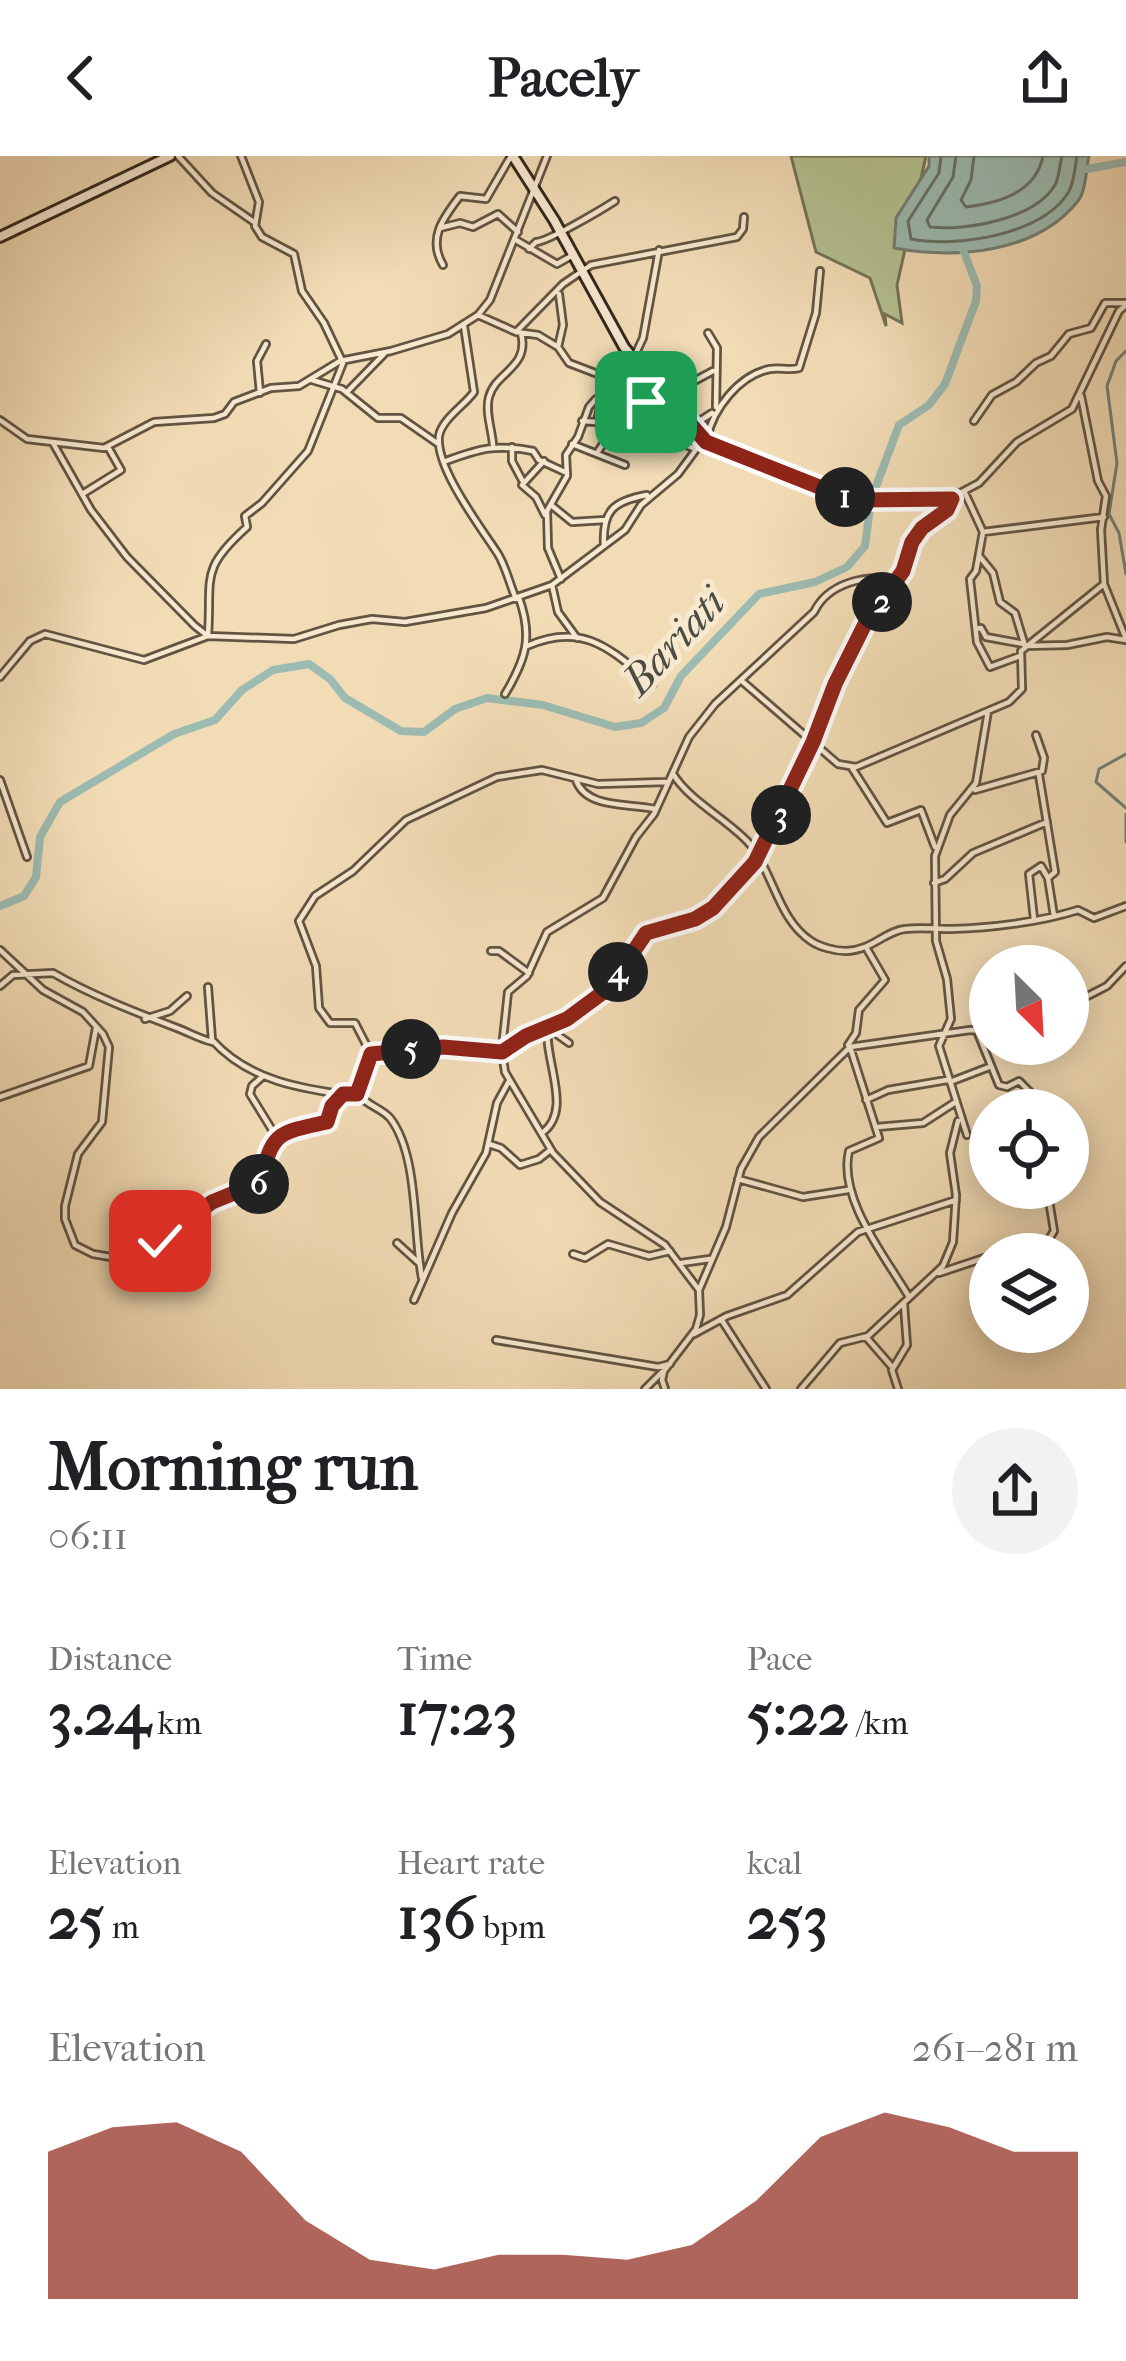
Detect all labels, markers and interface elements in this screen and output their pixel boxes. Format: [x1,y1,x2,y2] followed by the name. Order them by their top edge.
[48,45,114,111] icon: back
[1012,45,1078,111] icon: share
[488,47,638,110] text: Pacely
[595,351,697,453] pin
[613,369,679,435] icon: arrive
[815,467,875,527] pin: 1
[839,477,851,516] text: 1
[852,572,912,632] pin: 2
[611,576,737,707] water label: Bariati
[874,582,890,621] text: 2
[751,785,811,845] pin: 3
[774,795,788,834] text: 3
[588,942,648,1002] pin: 4
[969,945,1089,1065] north arrow
[969,945,1089,1353] map controls
[608,952,628,991] text: 4
[381,1019,441,1079] pin: 5
[404,1029,418,1068] text: 5
[969,1089,1089,1209] button: locate
[229,1154,289,1214] pin: 6
[250,1164,268,1203] text: 6
[109,1190,211,1292] pin
[127,1208,193,1274] icon: check
[969,1233,1089,1353] button: layers
[952,1428,1078,1554] button: share
[48,1429,418,1506] text: Morning run
[48,1513,128,1559] text: 06:11
[48,1640,172,1679] text: Distance
[397,1640,472,1679] text: Time
[747,1640,812,1679] text: Pace
[48,1679,150,1750] text: 3.24
[397,1679,518,1750] text: 17:23
[747,1679,849,1750] text: 5:22
[150,1704,202,1743] text: km
[849,1704,908,1743] text: /km
[48,1844,181,1883] text: Elevation
[397,1844,545,1883] text: Heart rate
[747,1844,802,1883] text: kcal
[48,1883,105,1954] text: 25
[397,1883,476,1954] text: 136
[747,1883,828,1954] text: 253
[105,1908,139,1947] text: m
[476,1908,545,1947] text: bpm
[48,2025,206,2071] text: Elevation
[912,2025,1078,2071] text: 261–281 m

